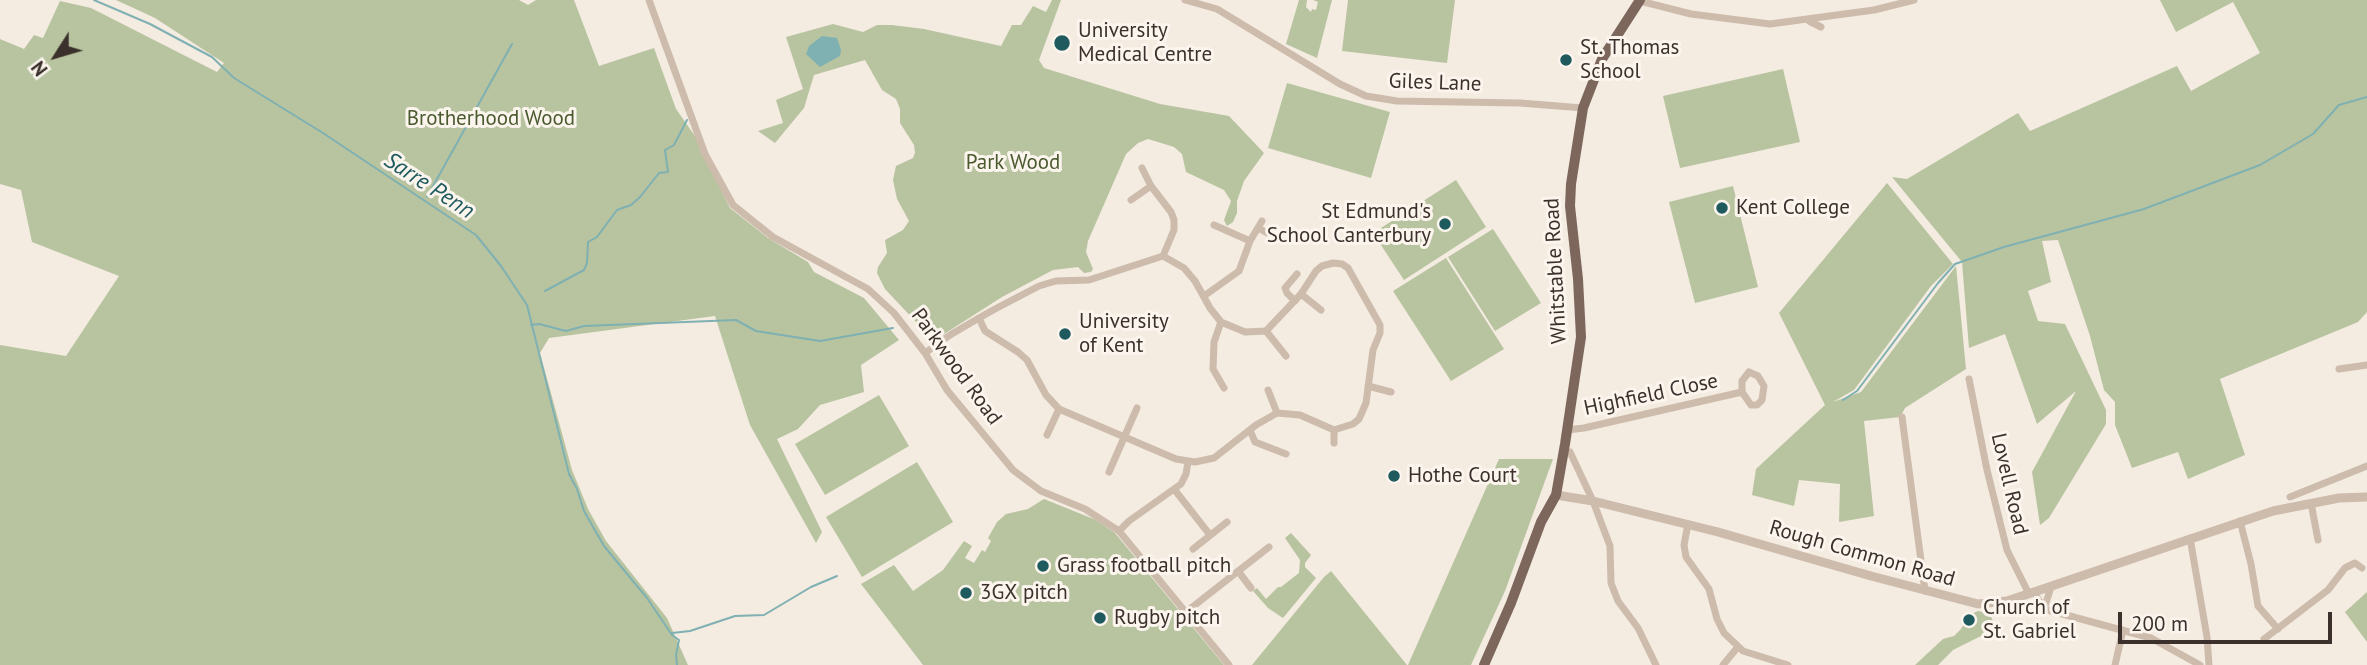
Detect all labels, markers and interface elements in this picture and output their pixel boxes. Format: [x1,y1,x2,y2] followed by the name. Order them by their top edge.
[1078,18,1212,68] place label: University Medical Centre
[21,21,91,91] north arrow
[1052,33,1072,53] marker: University Medical Centre
[1580,35,1679,85] place label: St. Thomas School
[1558,52,1574,68] marker: St. Thomas School
[26,56,53,81] text: N
[1388,69,1482,97] street label: Giles Lane
[407,106,575,132] park label: Brotherhood Wood
[379,147,479,225] water label: Sarre Penn
[966,150,1060,176] park label: Park Wood
[1736,195,1850,221] place label: Kent College
[1540,197,1572,345] street label: Whitstable Road
[1267,199,1431,249] place label: St Edmund's School Canterbury
[1714,200,1730,216] marker: Kent College
[1437,216,1453,232] marker: St Edmund's School Canterbury
[905,304,1007,430] street label: Parkwood Road
[1079,309,1169,359] place label: University of Kent
[1057,326,1073,342] marker: University of Kent
[1582,368,1720,422] street label: Highfield Close
[1985,431,2033,537] street label: Lovell Road
[1408,463,1517,489] place label: Hothe Court
[1386,468,1402,484] marker: Hothe Court
[1766,515,1958,593] street label: Rough Common Road
[1057,553,1231,579] place label: Grass football pitch
[1035,558,1051,574] marker: Grass football pitch
[980,580,1068,606] place label: 3GX pitch
[958,585,974,601] marker: 3GX pitch
[1983,595,2076,645] place label: Church of St. Gabriel
[2122,598,2336,642] scale bar
[1114,605,1220,631] place label: Rugby pitch
[1092,610,1108,626] marker: Rugby pitch
[2131,610,2188,637] text: 200 m
[1961,612,1977,628] marker: Church of St. Gabriel

